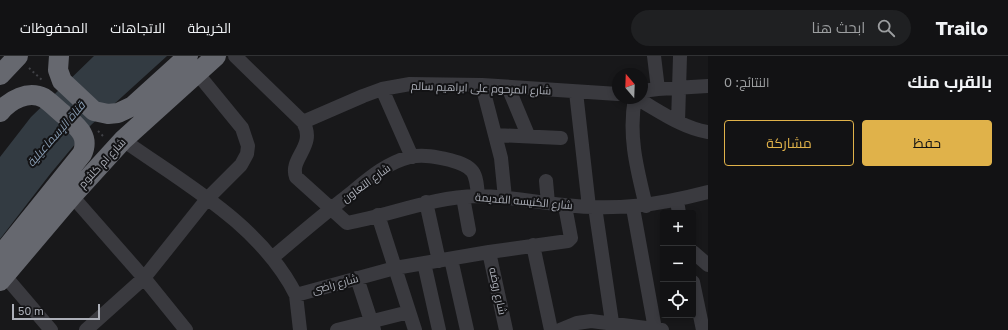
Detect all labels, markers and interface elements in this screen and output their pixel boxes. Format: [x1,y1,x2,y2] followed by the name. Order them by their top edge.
[631,10,911,46] search box
[935,16,988,39] text: Trailo
[875,17,897,39] icon: search
[812,18,865,36] text: ابحث هنا
[20,19,88,36] text: المحفوظات
[110,19,166,36] text: الاتجاهات
[188,19,231,36] text: الخريطة
[612,68,648,104] north arrow
[908,71,992,92] text: بالقرب منك
[724,74,769,90] text: النتائج: 0
[411,79,551,98] street label: شارع المرحوم على ابراهيم سالم
[23,97,89,170] water label: قناة الإسماعيلية
[724,120,854,166] button: مشاركة
[862,120,992,166] button: حفظ
[75,135,129,192] street label: شارع ام كلثوم
[339,161,394,206] street label: شارع التعاون
[475,190,573,213] street label: شارع الكنيسه القديمة
[660,210,696,318] map controls
[660,210,696,246] button: +
[660,246,696,282] button: −
[485,266,510,316] street label: شارع روضه
[310,271,360,298] street label: شارع راضى
[660,282,696,318] button: locate
[12,302,100,321] scale bar
[18,304,44,317] text: 50 m

